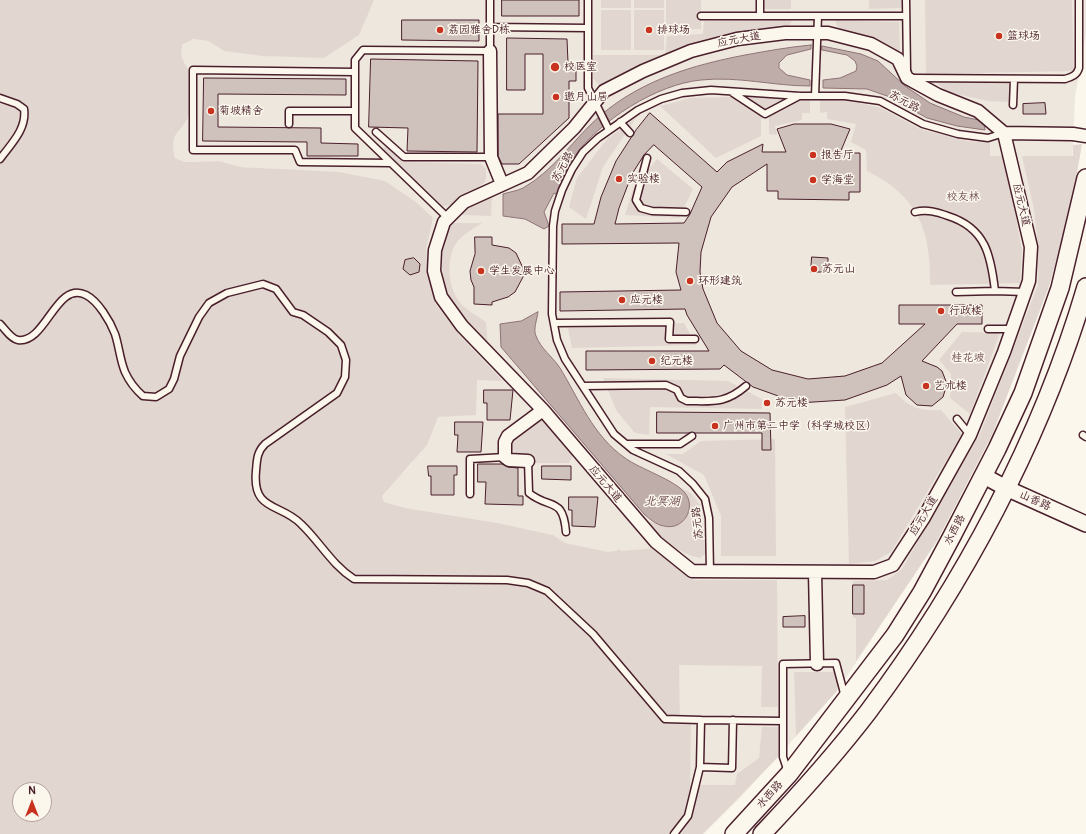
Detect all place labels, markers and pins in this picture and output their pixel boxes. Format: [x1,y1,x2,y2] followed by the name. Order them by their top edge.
[448,23,510,37] place label: 荔园雅舍D栋
[657,23,690,37] place label: 排球场
[435,25,445,35] marker: 荔园雅舍D栋
[644,25,654,35] marker: 排球场
[1007,29,1040,43] place label: 篮球场
[994,31,1004,41] marker: 篮球场
[564,60,597,74] place label: 校医室
[549,61,561,73] marker: 校医室
[564,90,608,104] place label: 邀月山居
[551,92,561,102] marker: 邀月山居
[219,104,263,118] place label: 菊坡精舍
[206,106,216,116] marker: 菊坡精舍
[821,148,854,162] place label: 报告厅
[808,150,818,160] marker: 报告厅
[627,172,660,186] place label: 实验楼
[821,173,854,187] place label: 学海堂
[614,174,624,184] marker: 实验楼
[808,175,818,185] marker: 学海堂
[822,262,855,276] place label: 苏元山
[489,264,555,278] place label: 学生发展中心
[809,264,819,274] marker: 苏元山
[476,266,486,276] marker: 学生发展中心
[698,274,742,288] place label: 环形建筑
[685,276,695,286] marker: 环形建筑
[630,293,663,307] place label: 应元楼
[617,295,627,305] marker: 应元楼
[949,304,982,318] place label: 行政楼
[936,306,946,316] marker: 行政楼
[660,354,693,368] place label: 纪元楼
[647,356,657,366] marker: 纪元楼
[934,379,967,393] place label: 艺术楼
[921,381,931,391] marker: 艺术楼
[775,396,808,410] place label: 苏元楼
[762,398,772,408] marker: 苏元楼
[723,419,877,433] place label: 广州市第二中学（科学城校区）
[710,421,720,431] marker: 广州市第二中学（科学城校区）

